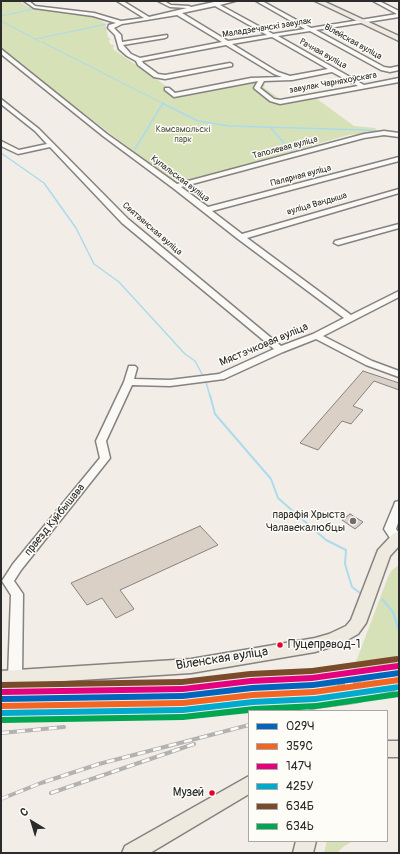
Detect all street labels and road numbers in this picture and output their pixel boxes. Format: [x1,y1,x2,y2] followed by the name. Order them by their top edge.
[222,16,312,40] street label: Маладзечанскі завулак
[322,22,384,62] street label: Вілейская вуліца
[297,37,349,71] street label: Рачная вуліца
[288,70,378,96] street label: завулак Чарняхоўскага
[251,134,319,162] street label: Таполевая вуліца
[149,153,211,205] street label: Купальская вуліца
[270,163,332,189] street label: Палярная вуліца
[286,190,348,218] street label: вуліца Вандыша
[120,200,184,258] street label: Святаянская вуліца
[218,320,310,370] street label: Мястэчковая вуліца
[22,481,88,559] street label: праезд Куйбышава
[175,644,269,674] street label: Віленская вуліца

